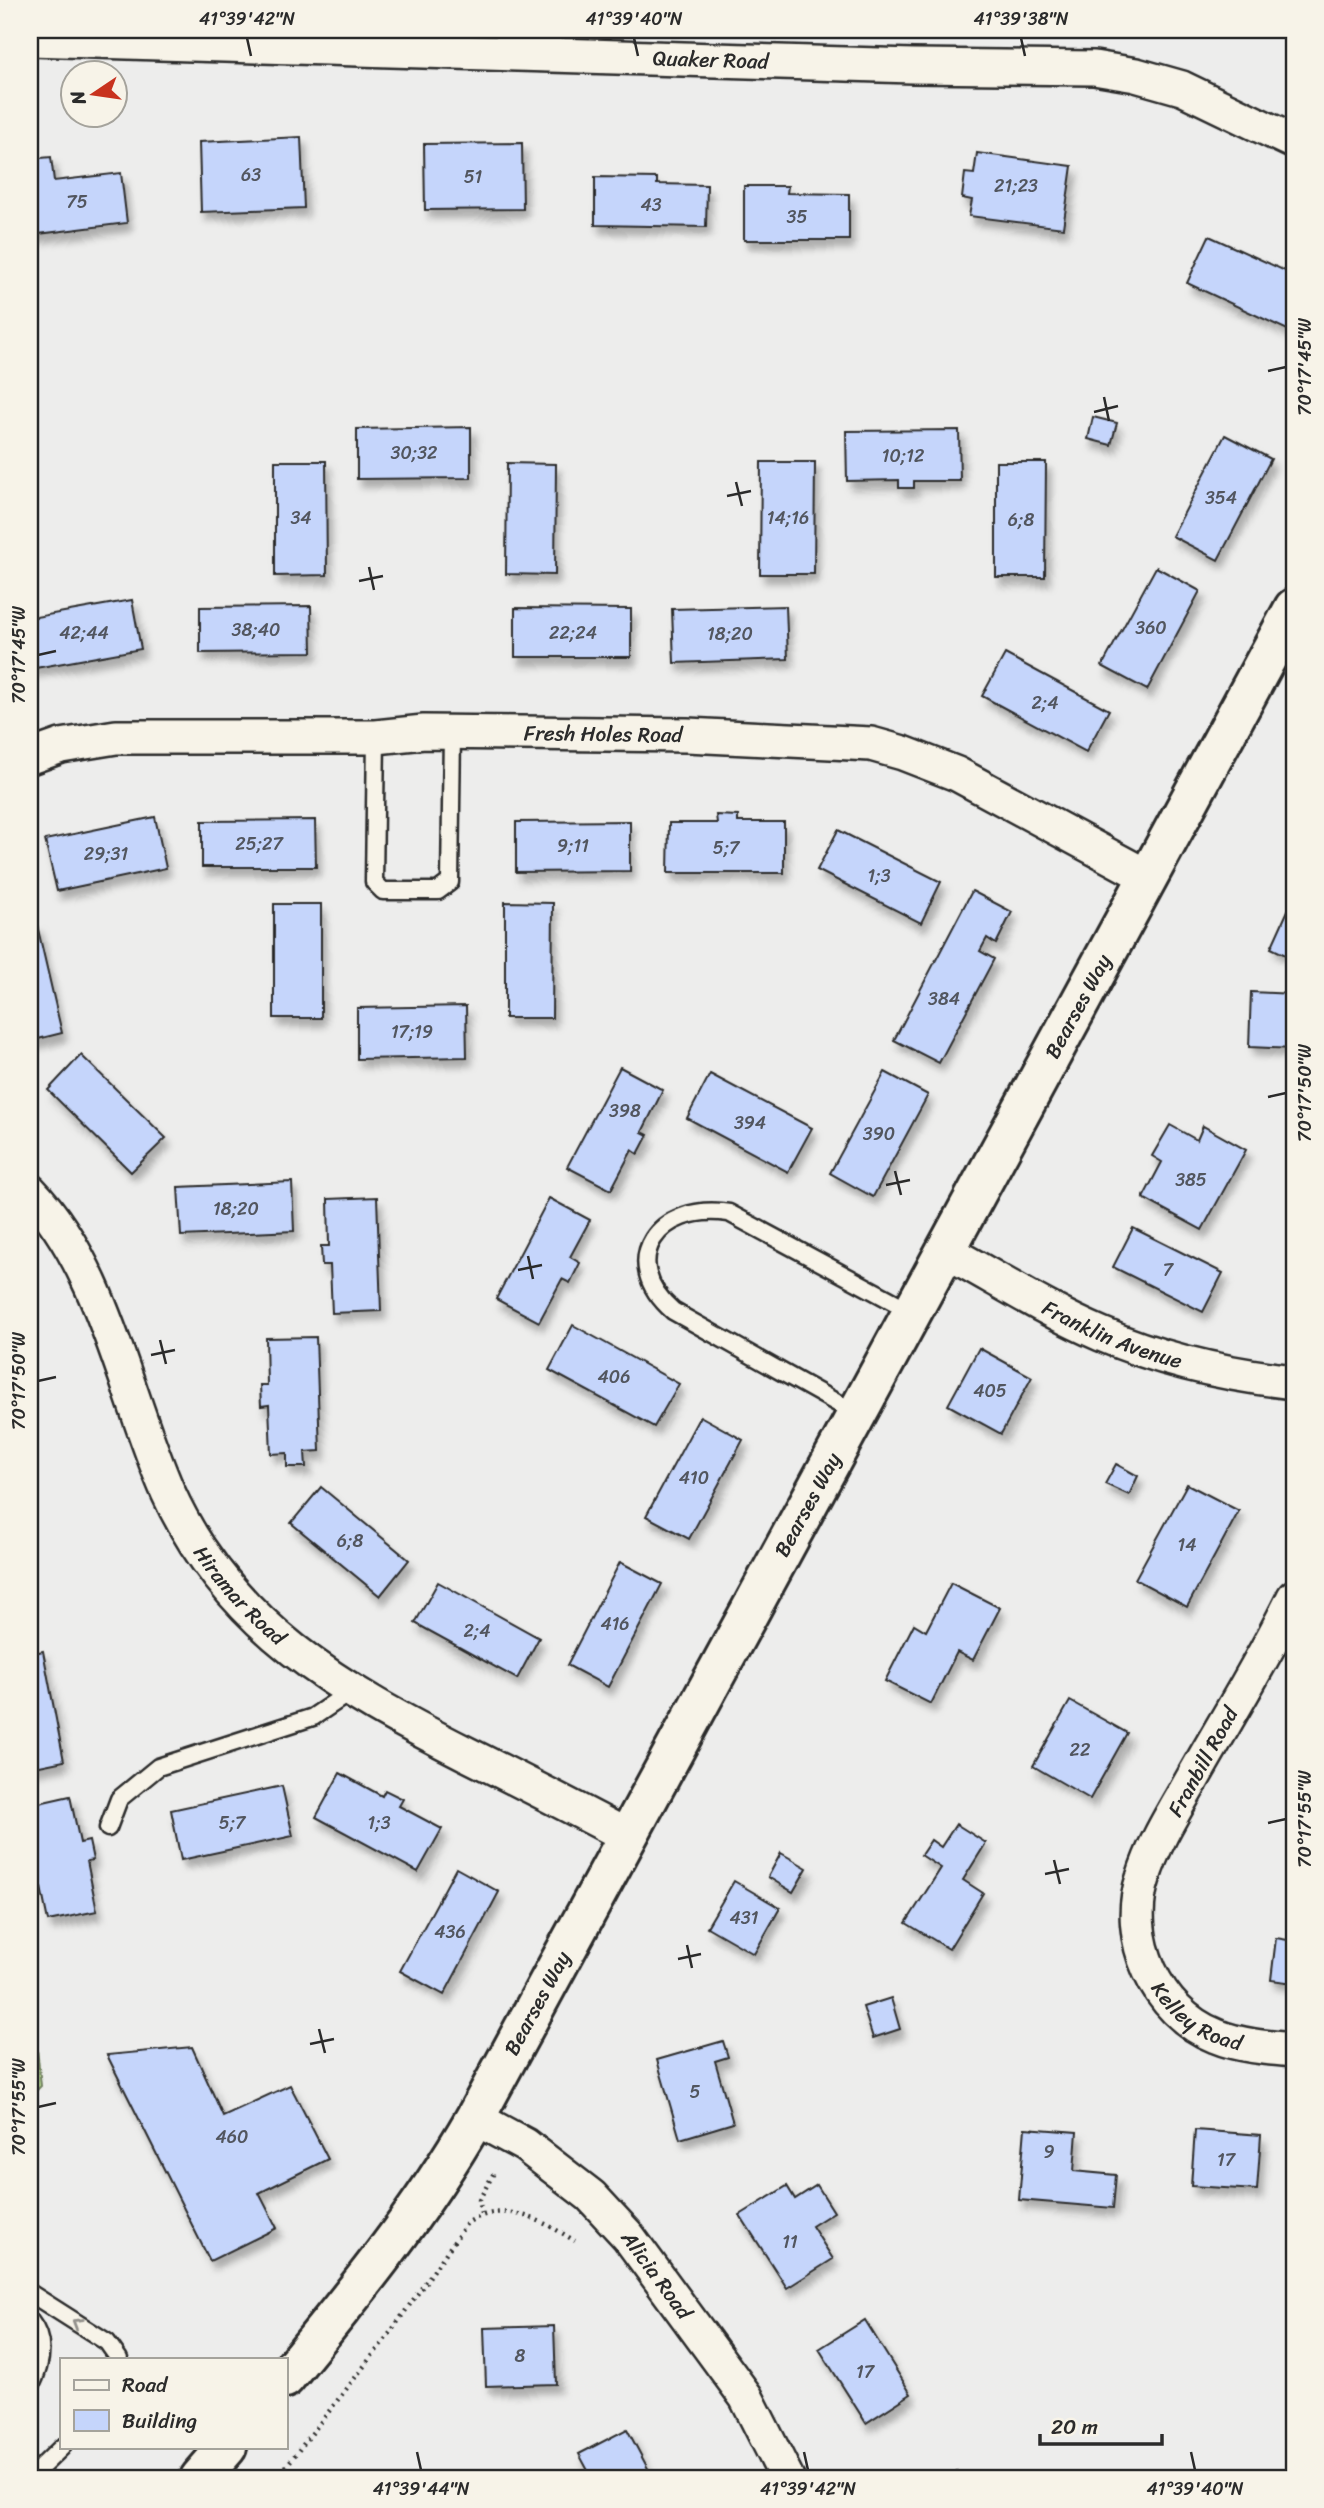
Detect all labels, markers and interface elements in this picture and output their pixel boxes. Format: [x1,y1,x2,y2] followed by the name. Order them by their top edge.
[199,3,295,35] text: 41°39'42"N
[586,3,683,35] text: 41°39'40"N
[974,3,1069,35] text: 41°39'38"N
[652,39,771,81] street label: Quaker Road
[60,60,130,130] north arrow
[60,87,96,109] text: N
[241,159,261,191] house number: 63
[464,161,483,193] house number: 51
[994,170,1038,202] house number: 21;23
[66,186,88,218] house number: 75
[640,189,662,221] house number: 43
[787,201,807,233] house number: 35
[1289,317,1321,416] text: 70°17'45"W
[391,437,437,469] house number: 30;32
[882,440,924,472] house number: 10;12
[1205,482,1237,514] house number: 354
[290,502,312,534] house number: 34
[767,502,809,534] house number: 14;16
[1008,504,1034,536] house number: 6;8
[3,605,35,704] text: 70°17'45"W
[1135,612,1167,644] house number: 360
[232,614,280,646] house number: 38;40
[59,617,109,649] house number: 42;44
[549,617,597,649] house number: 22;24
[707,618,753,650] house number: 18;20
[1031,687,1059,719] house number: 2;4
[524,714,685,754] street label: Fresh Holes Road
[235,828,284,860] house number: 25;27
[557,830,589,862] house number: 9;11
[713,832,741,864] house number: 5;7
[84,838,129,870] house number: 29;31
[867,860,891,892] house number: 1;3
[1034,947,1122,1066] street label: Bearses Way
[928,983,960,1015] house number: 384
[391,1016,433,1048] house number: 17;19
[1289,1043,1321,1142] text: 70°17'50"W
[609,1095,641,1127] house number: 398
[734,1107,766,1139] house number: 394
[863,1118,895,1150] house number: 390
[1175,1164,1207,1196] house number: 385
[213,1193,259,1225] house number: 18;20
[1163,1254,1175,1286] house number: 7
[1035,1289,1187,1380] street label: Franklin Avenue
[3,1331,35,1430] text: 70°17'50"W
[598,1361,630,1393] house number: 406
[973,1375,1007,1407] house number: 405
[764,1445,852,1564] street label: Bearses Way
[679,1462,709,1494] house number: 410
[337,1525,363,1557] house number: 6;8
[1178,1529,1196,1561] house number: 14
[183,1537,296,1657] street label: Hiramar Road
[600,1608,630,1640] house number: 416
[463,1615,491,1647] house number: 2;4
[1157,1698,1250,1824] street label: Franbill Road
[1070,1734,1090,1766] house number: 22
[1289,1769,1321,1868] text: 70°17'55"W
[219,1807,247,1839] house number: 5;7
[367,1807,391,1839] house number: 1;3
[730,1902,759,1934] house number: 431
[434,1916,466,1948] house number: 436
[493,1944,581,2063] street label: Bearses Way
[1140,1974,1248,2063] street label: Kelley Road
[3,2057,35,2156] text: 70°17'55"W
[690,2076,701,2108] house number: 5
[216,2121,248,2153] house number: 460
[1043,2136,1055,2168] house number: 9
[1217,2144,1237,2176] house number: 17
[610,2221,703,2329] street label: Alicia Road
[782,2226,798,2258] house number: 11
[72,2319,85,2332] one-way arrow
[515,2340,526,2372] house number: 8
[856,2356,876,2388] house number: 17
[60,2358,287,2448] legend
[122,2366,169,2404] text: Road
[122,2402,198,2440] text: Building
[1040,2403,1163,2447] scale bar
[1051,2408,1098,2446] text: 20 m
[373,2473,470,2505] text: 41°39'44"N
[760,2473,856,2505] text: 41°39'42"N
[1147,2473,1244,2505] text: 41°39'40"N

